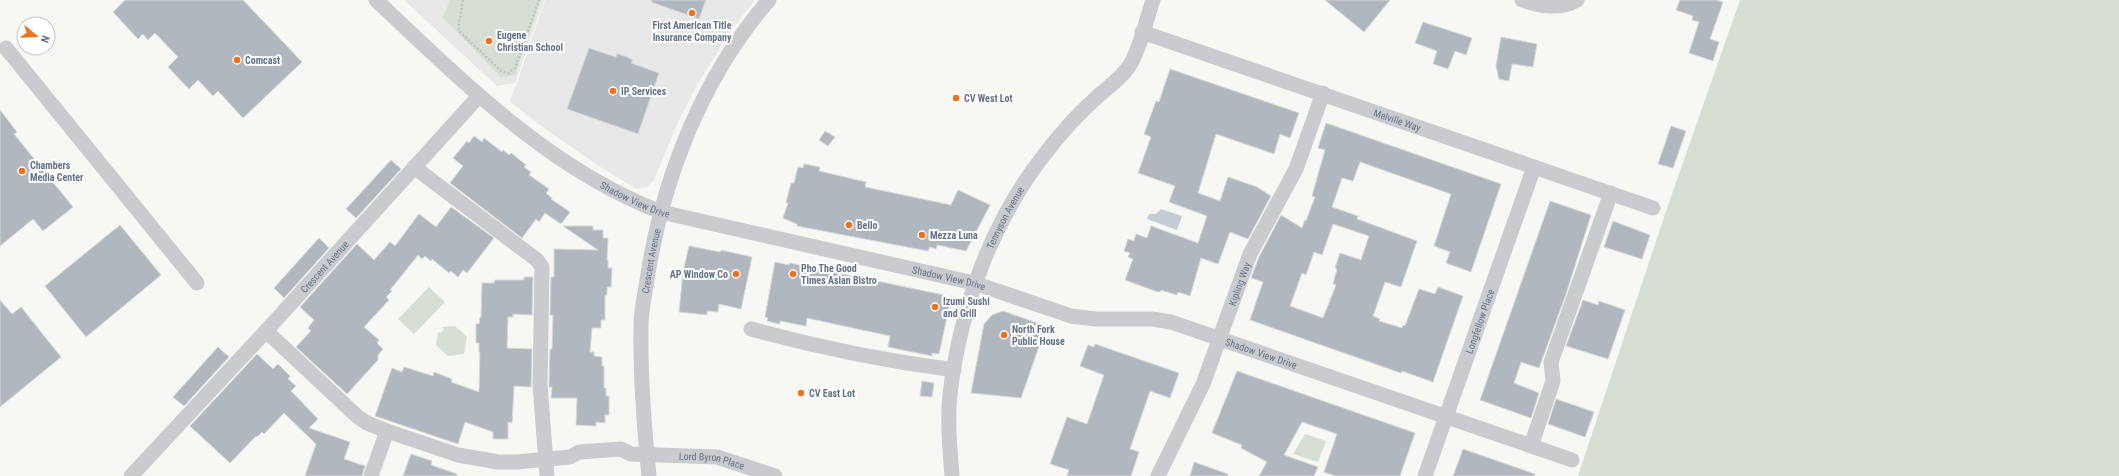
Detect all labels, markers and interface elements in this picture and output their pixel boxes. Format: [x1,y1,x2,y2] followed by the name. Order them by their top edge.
[687,8,697,18] marker: First American Title Insurance Company
[16,16,56,56] north arrow
[653,20,732,43] place label: First American Title Insurance Company
[497,30,563,53] place label: Eugene Christian School
[38,34,52,45] text: N
[484,36,494,46] marker: Eugene Christian School
[232,55,242,65] marker: Comcast
[245,55,280,66] place label: Comcast
[608,86,618,96] marker: IP Services
[621,86,667,97] place label: IP Services
[951,93,961,103] marker: CV West Lot
[964,93,1013,104] place label: CV West Lot
[1372,107,1422,133] street label: Melville Way
[30,160,84,183] place label: Chambers Media Center
[17,166,27,176] marker: Chambers Media Center
[599,179,671,219] street label: Shadow View Drive
[984,184,1026,250] street label: Tennyson Avenue
[844,220,854,230] marker: Bello
[857,220,877,231] place label: Bello
[639,227,662,294] street label: Crescent Avenue
[917,230,927,240] marker: Mezza Luna
[930,230,978,241] place label: Mezza Luna
[298,238,351,295] street label: Crescent Avenue
[1226,260,1252,307] street label: Kipling Way
[801,263,877,286] place label: Pho The Good Times Asian Bistro
[911,264,987,292] street label: Shadow View Drive
[670,269,728,280] place label: AP Window Co
[731,269,741,279] marker: AP Window Co
[788,269,798,279] marker: Pho The Good Times Asian Bistro
[1463,287,1496,355] street label: Longfellow Place
[943,296,990,319] place label: Izumi Sushi and Grill
[930,302,940,312] marker: Izumi Sushi and Grill
[1012,324,1065,347] place label: North Fork Public House
[999,330,1009,340] marker: North Fork Public House
[1224,336,1299,371] street label: Shadow View Drive
[796,388,806,398] marker: CV East Lot
[809,388,855,399] place label: CV East Lot
[679,450,746,471] street label: Lord Byron Place

